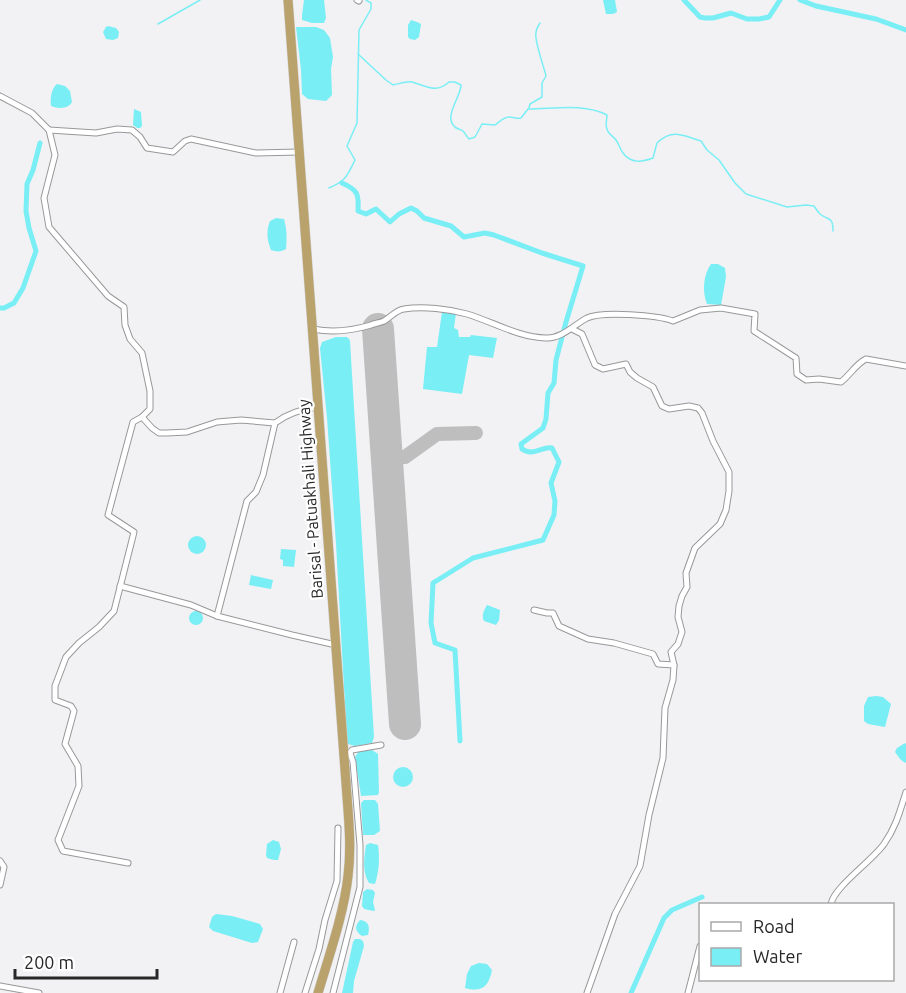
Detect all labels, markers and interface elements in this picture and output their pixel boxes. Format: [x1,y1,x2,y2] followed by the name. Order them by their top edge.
[294,398,326,599] street label: Barisal - Patuakhali Highway
[699,903,894,981] legend
[753,916,795,936] text: Road
[15,942,158,980] scale bar
[753,946,803,966] text: Water
[24,952,74,972] text: 200 m

